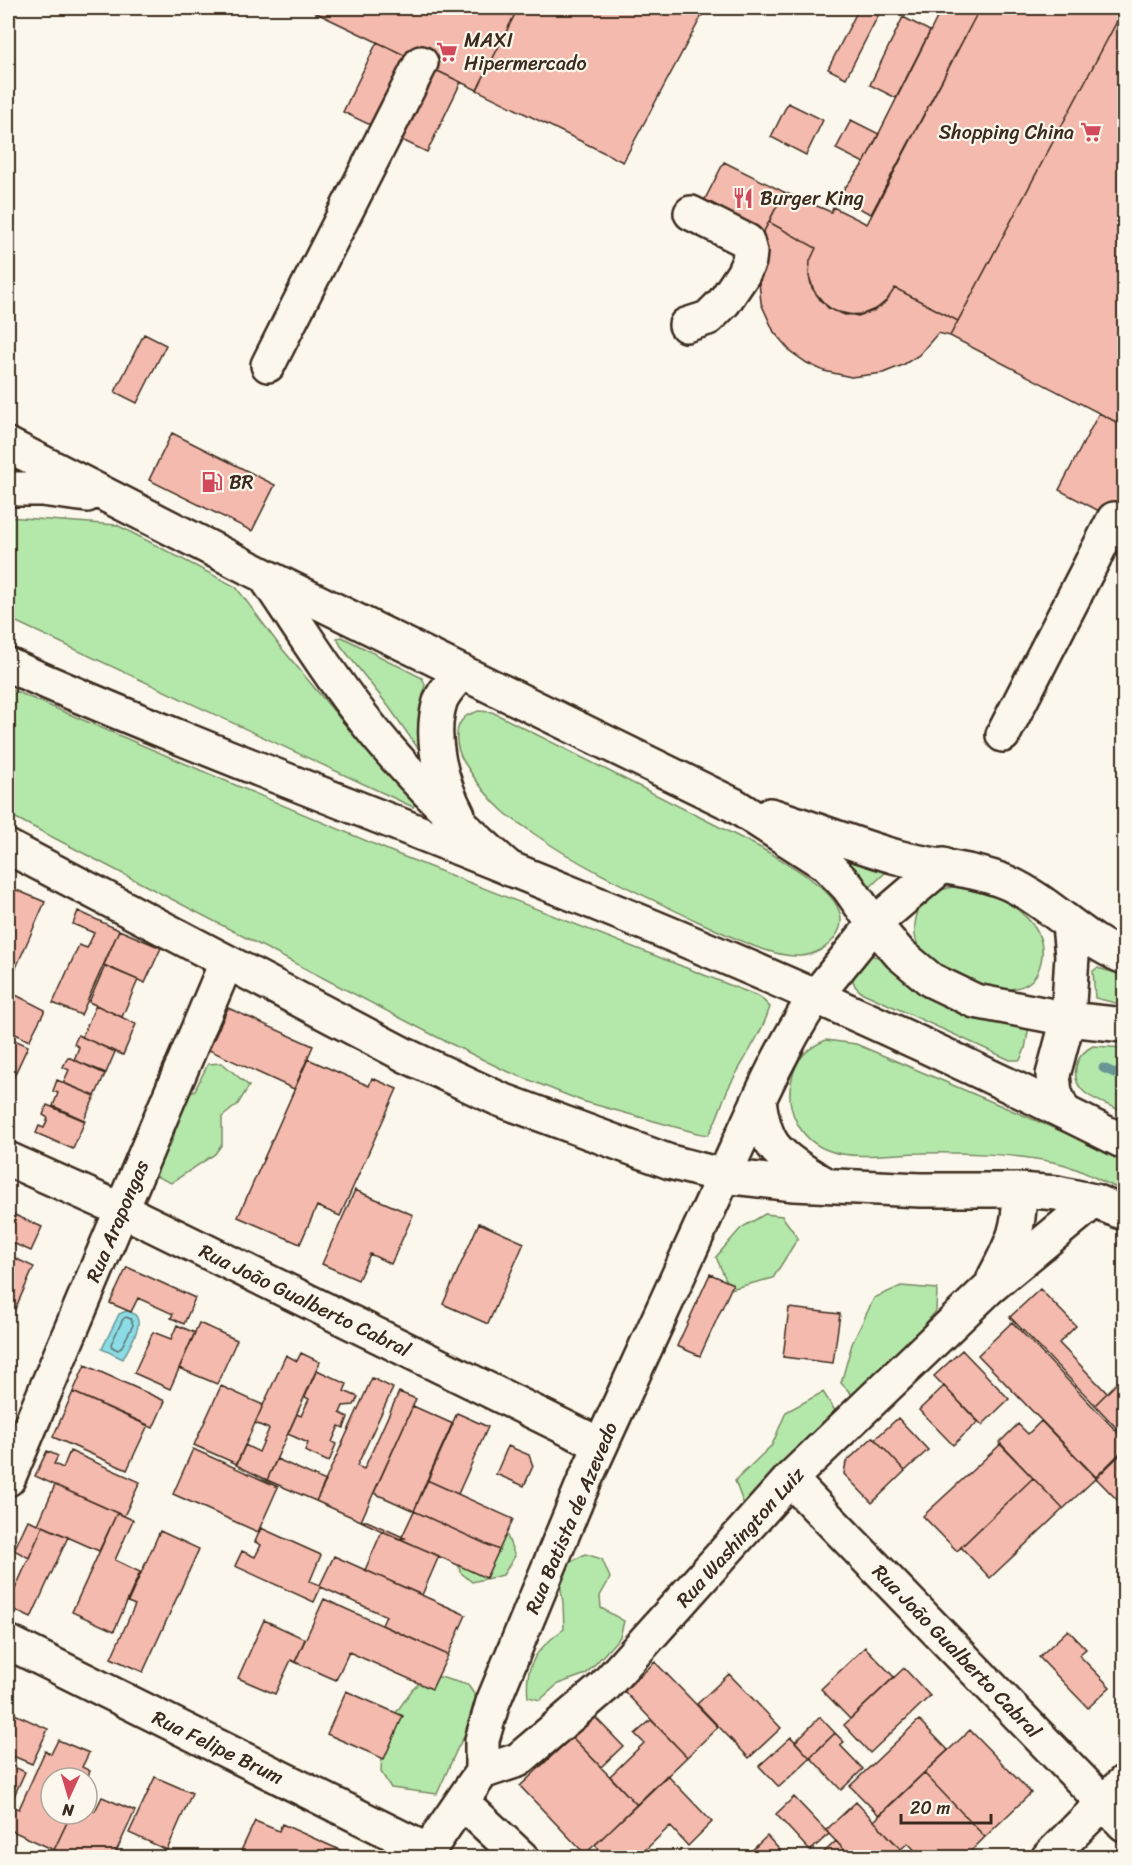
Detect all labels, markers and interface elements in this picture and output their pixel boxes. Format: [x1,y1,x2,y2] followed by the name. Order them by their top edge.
[464,23,587,81] place label: MAXI Hipermercado
[435,40,459,64] supermarket icon: MAXI Hipermercado
[939,115,1074,150] place label: Shopping China
[1079,120,1103,144] supermarket icon: Shopping China
[760,181,864,216] place label: Burger King
[731,186,755,210] restaurant icon: Burger King
[229,465,254,500] place label: BR
[200,470,224,494] fuel station icon: BR
[76,1154,159,1288] street label: Rua Arapongas
[193,1234,418,1368] street label: Rua João Gualberto Cabral
[515,1416,628,1620] street label: Rua Batista de Azevedo
[667,1458,814,1616] street label: Rua Washington Luiz
[863,1556,1051,1748] street label: Rua João Gualberto Cabral
[146,1700,290,1794] street label: Rua Felipe Brum
[39,1766,99,1826] north arrow
[901,1787,991,1825] scale bar
[910,1792,950,1824] text: 20 m
[61,1796,76,1825] text: N

